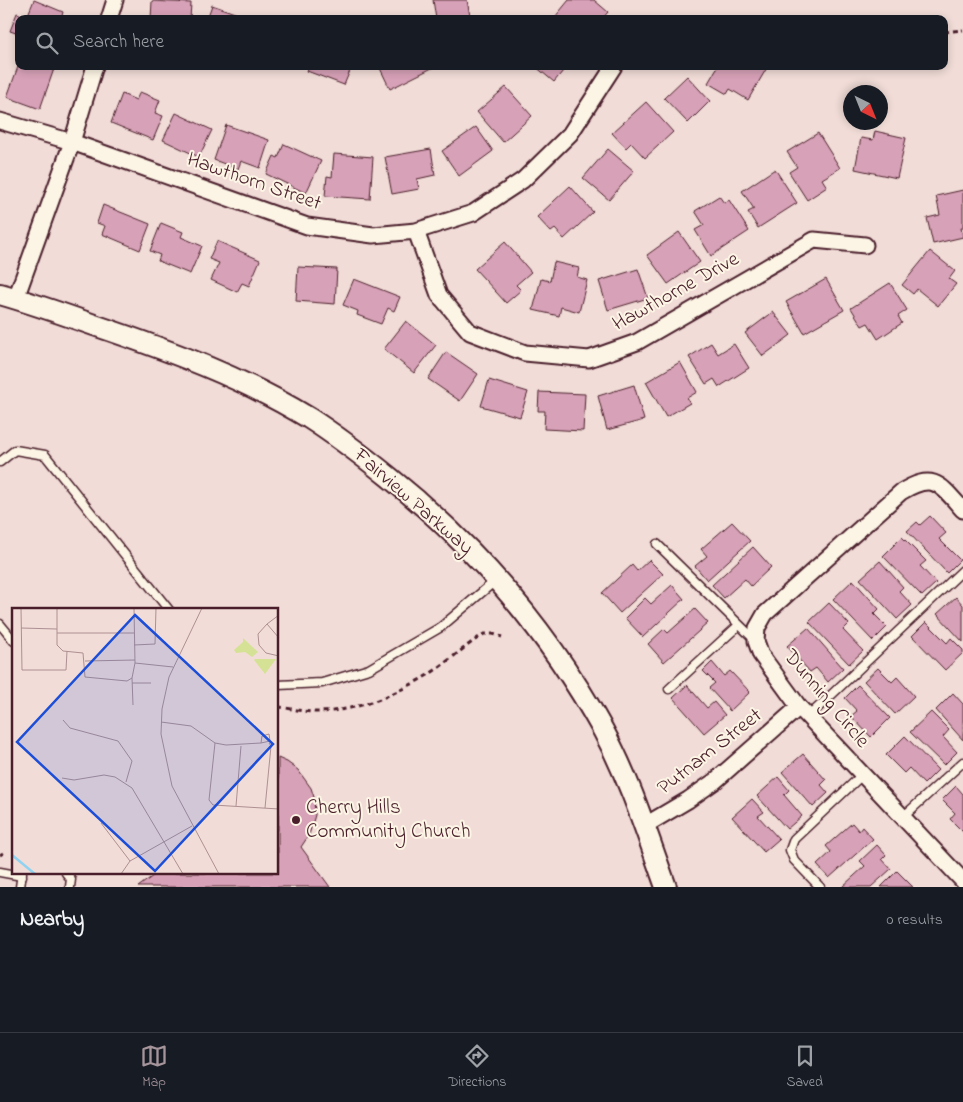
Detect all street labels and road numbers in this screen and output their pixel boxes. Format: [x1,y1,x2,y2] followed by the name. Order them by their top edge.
[183,145,325,219] street label: Hawthorn Street
[607,245,745,339] street label: Hawthorne Drive
[344,441,480,564] street label: Fairview Parkway
[773,642,877,757] street label: Dunning Circle
[651,701,769,803] street label: Putnam Street

